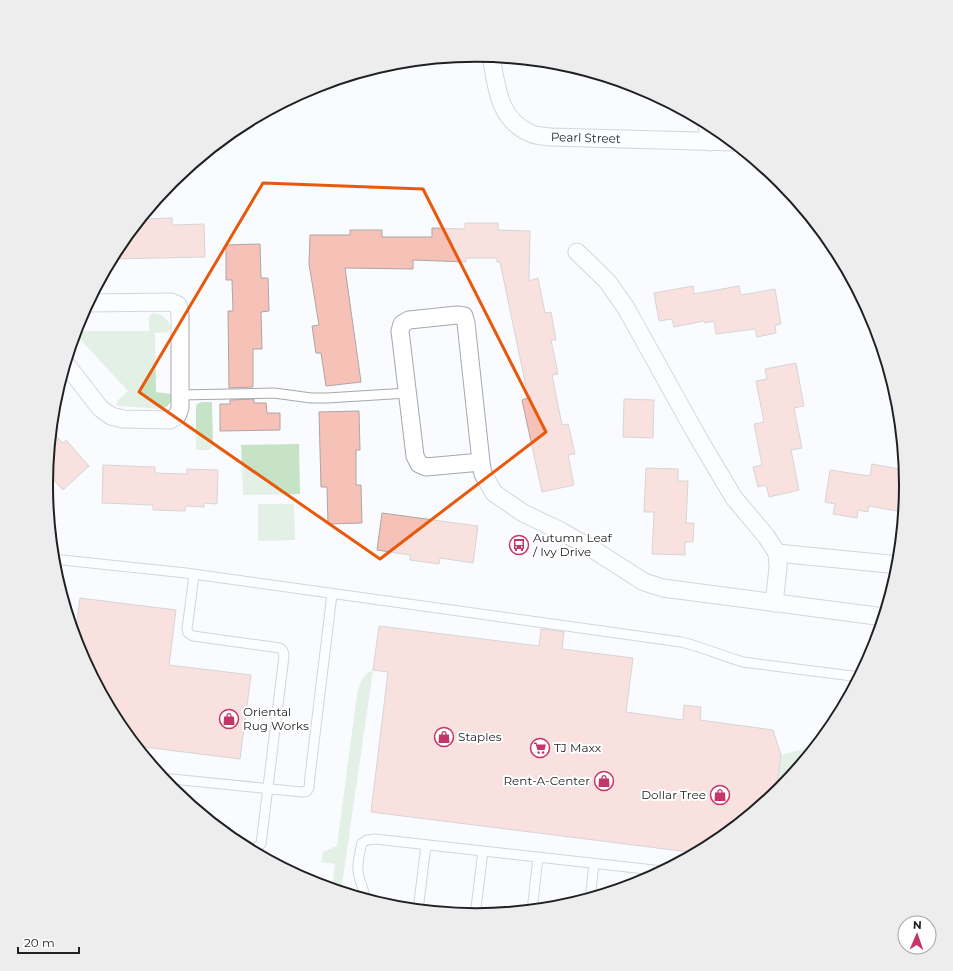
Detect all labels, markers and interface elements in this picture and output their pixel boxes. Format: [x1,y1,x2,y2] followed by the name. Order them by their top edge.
[551,129,621,146] street label: Pearl Street
[532,530,613,559] place label: Autumn Leaf / Ivy Drive
[508,534,530,556] bus stop icon: Autumn Leaf / Ivy Drive
[243,704,309,733] place label: Oriental Rug Works
[218,708,240,730] shop icon: Oriental Rug Works
[433,726,455,748] shop icon: Staples
[458,729,502,744] place label: Staples
[529,737,551,759] supermarket icon: TJ Maxx
[554,740,602,755] place label: TJ Maxx
[593,770,615,792] shop icon: Rent-A-Center
[503,773,590,788] place label: Rent-A-Center
[709,784,731,806] shop icon: Dollar Tree
[641,787,706,802] place label: Dollar Tree
[897,915,937,955] north arrow
[913,918,922,932] text: N
[18,929,79,955] scale bar
[24,935,55,950] text: 20 m

